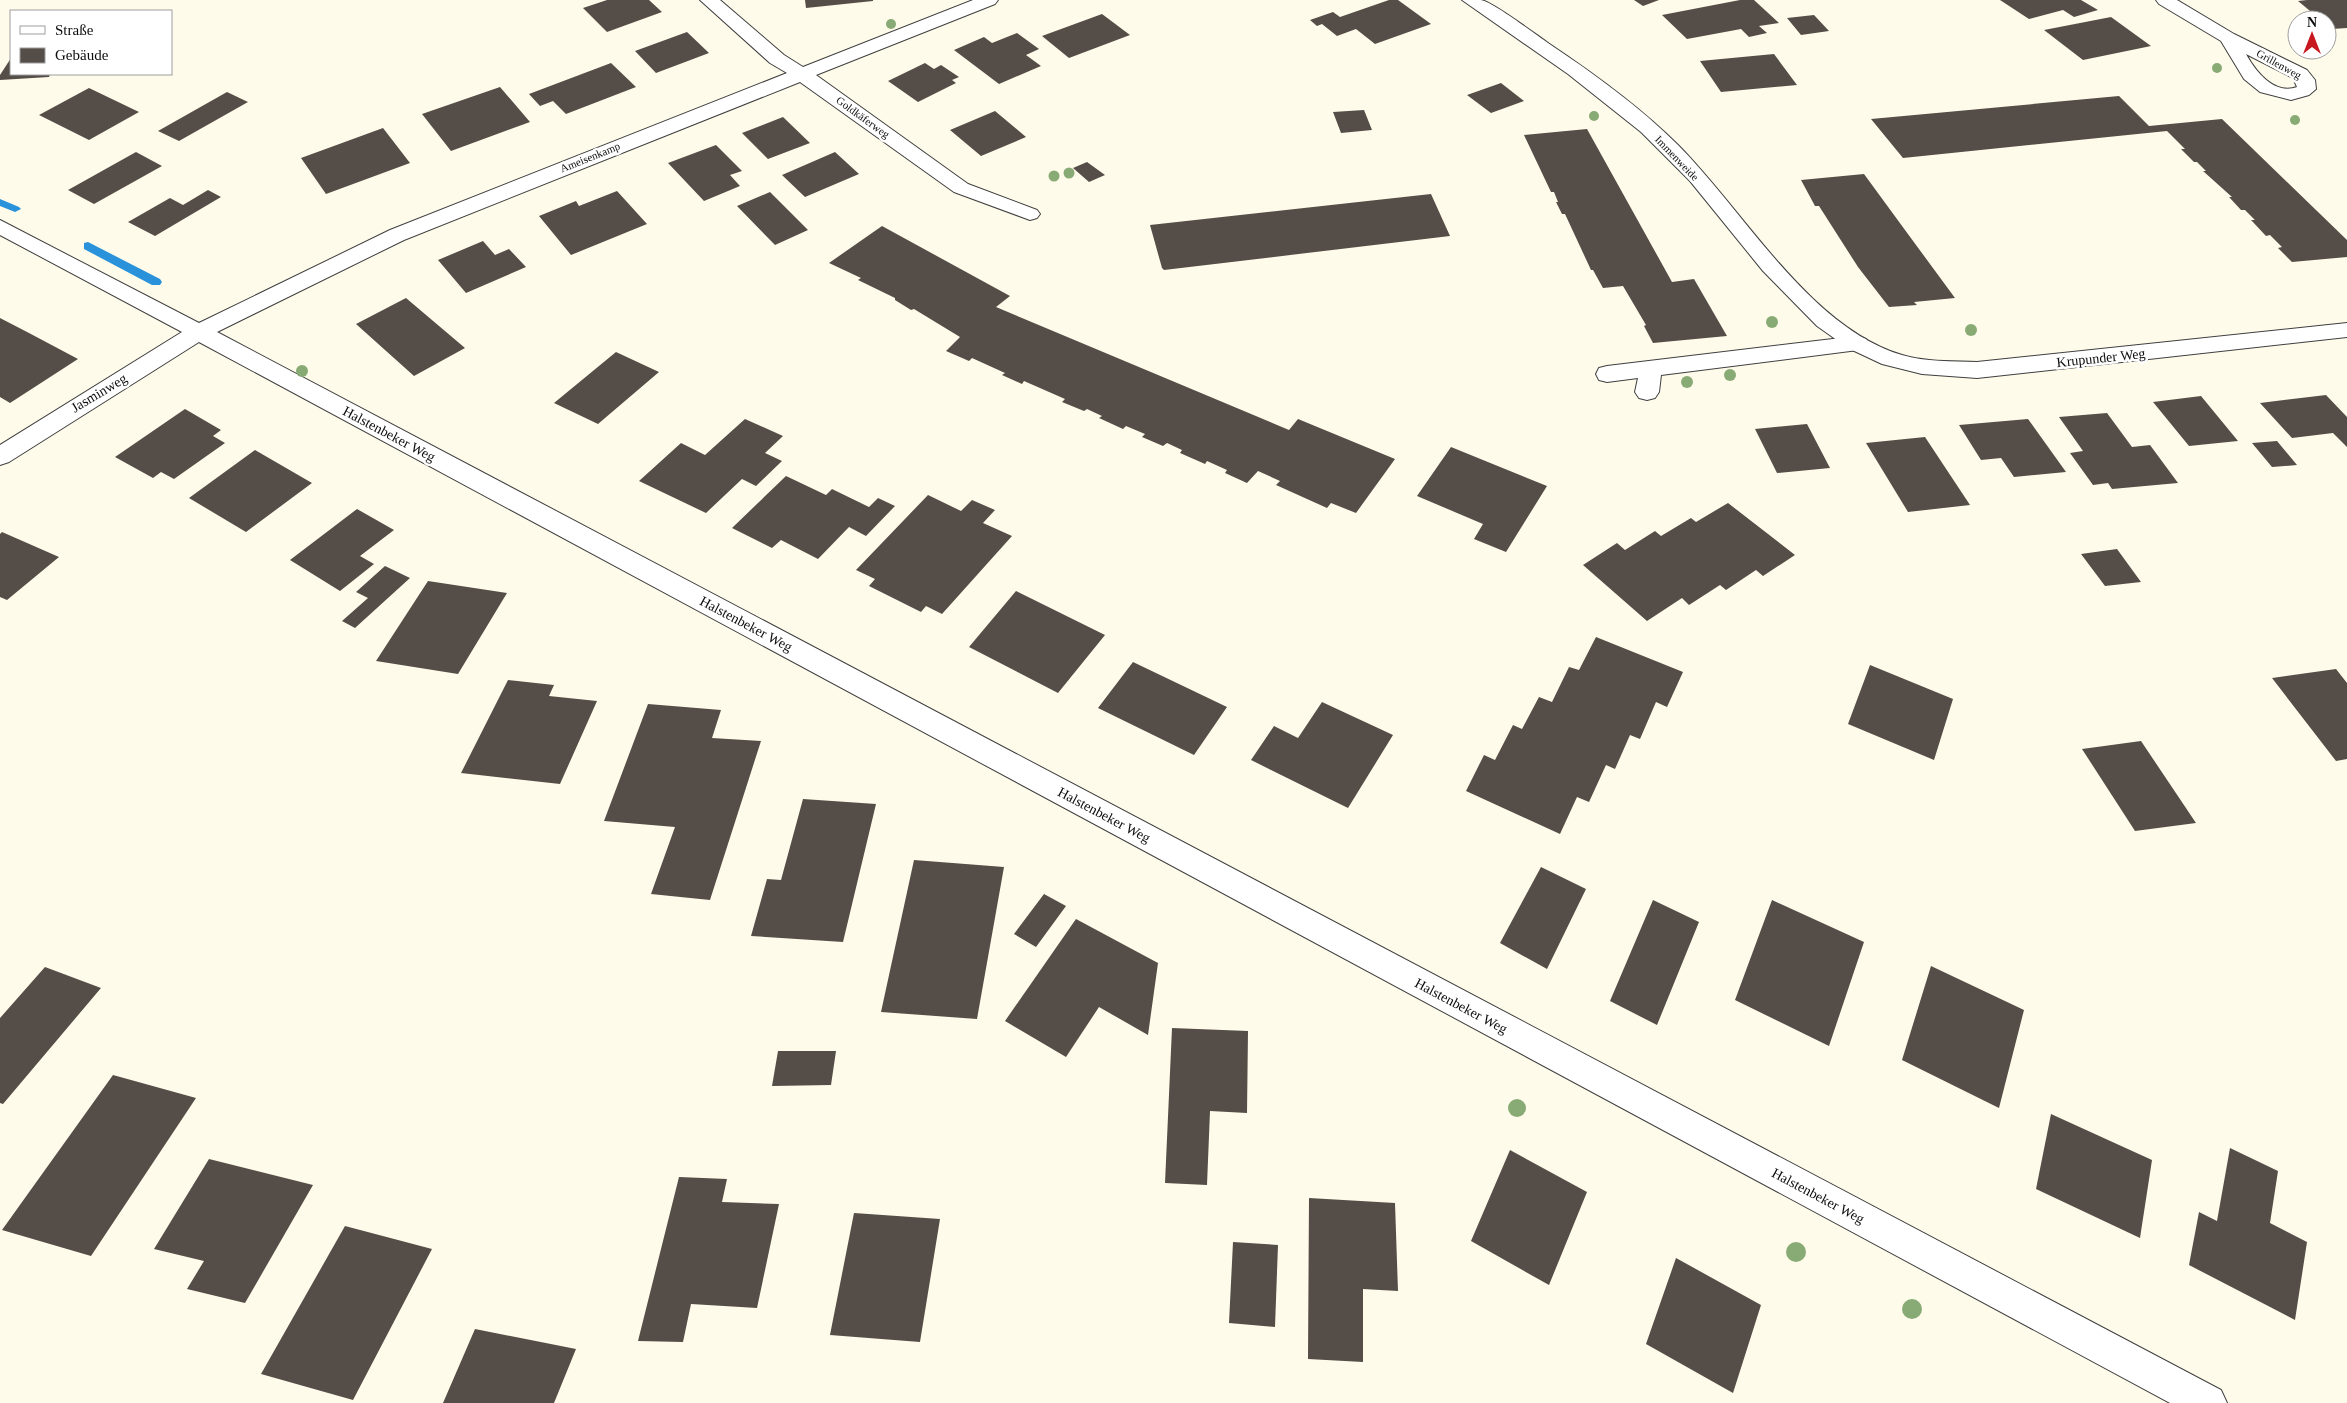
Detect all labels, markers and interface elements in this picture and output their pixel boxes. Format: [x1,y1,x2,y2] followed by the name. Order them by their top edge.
[10,10,172,75] legend
[2287,10,2337,60] north arrow
[2307,15,2317,30] text: N
[55,22,94,38] text: Straße
[55,47,109,63] text: Gebäude
[2254,47,2304,81] street label: Grillenweg
[834,94,892,141] street label: Goldkäferweg
[1653,133,1701,183] street label: Immenweide
[558,139,622,174] street label: Ameisenkamp
[2056,346,2146,370] street label: Krupunder Weg
[68,371,130,415] street label: Jasminweg
[340,403,438,465] street label: Halstenbeker Weg
[697,593,795,655] street label: Halstenbeker Weg
[1055,784,1153,846] street label: Halstenbeker Weg
[1412,975,1510,1037] street label: Halstenbeker Weg
[1769,1165,1867,1227] street label: Halstenbeker Weg

